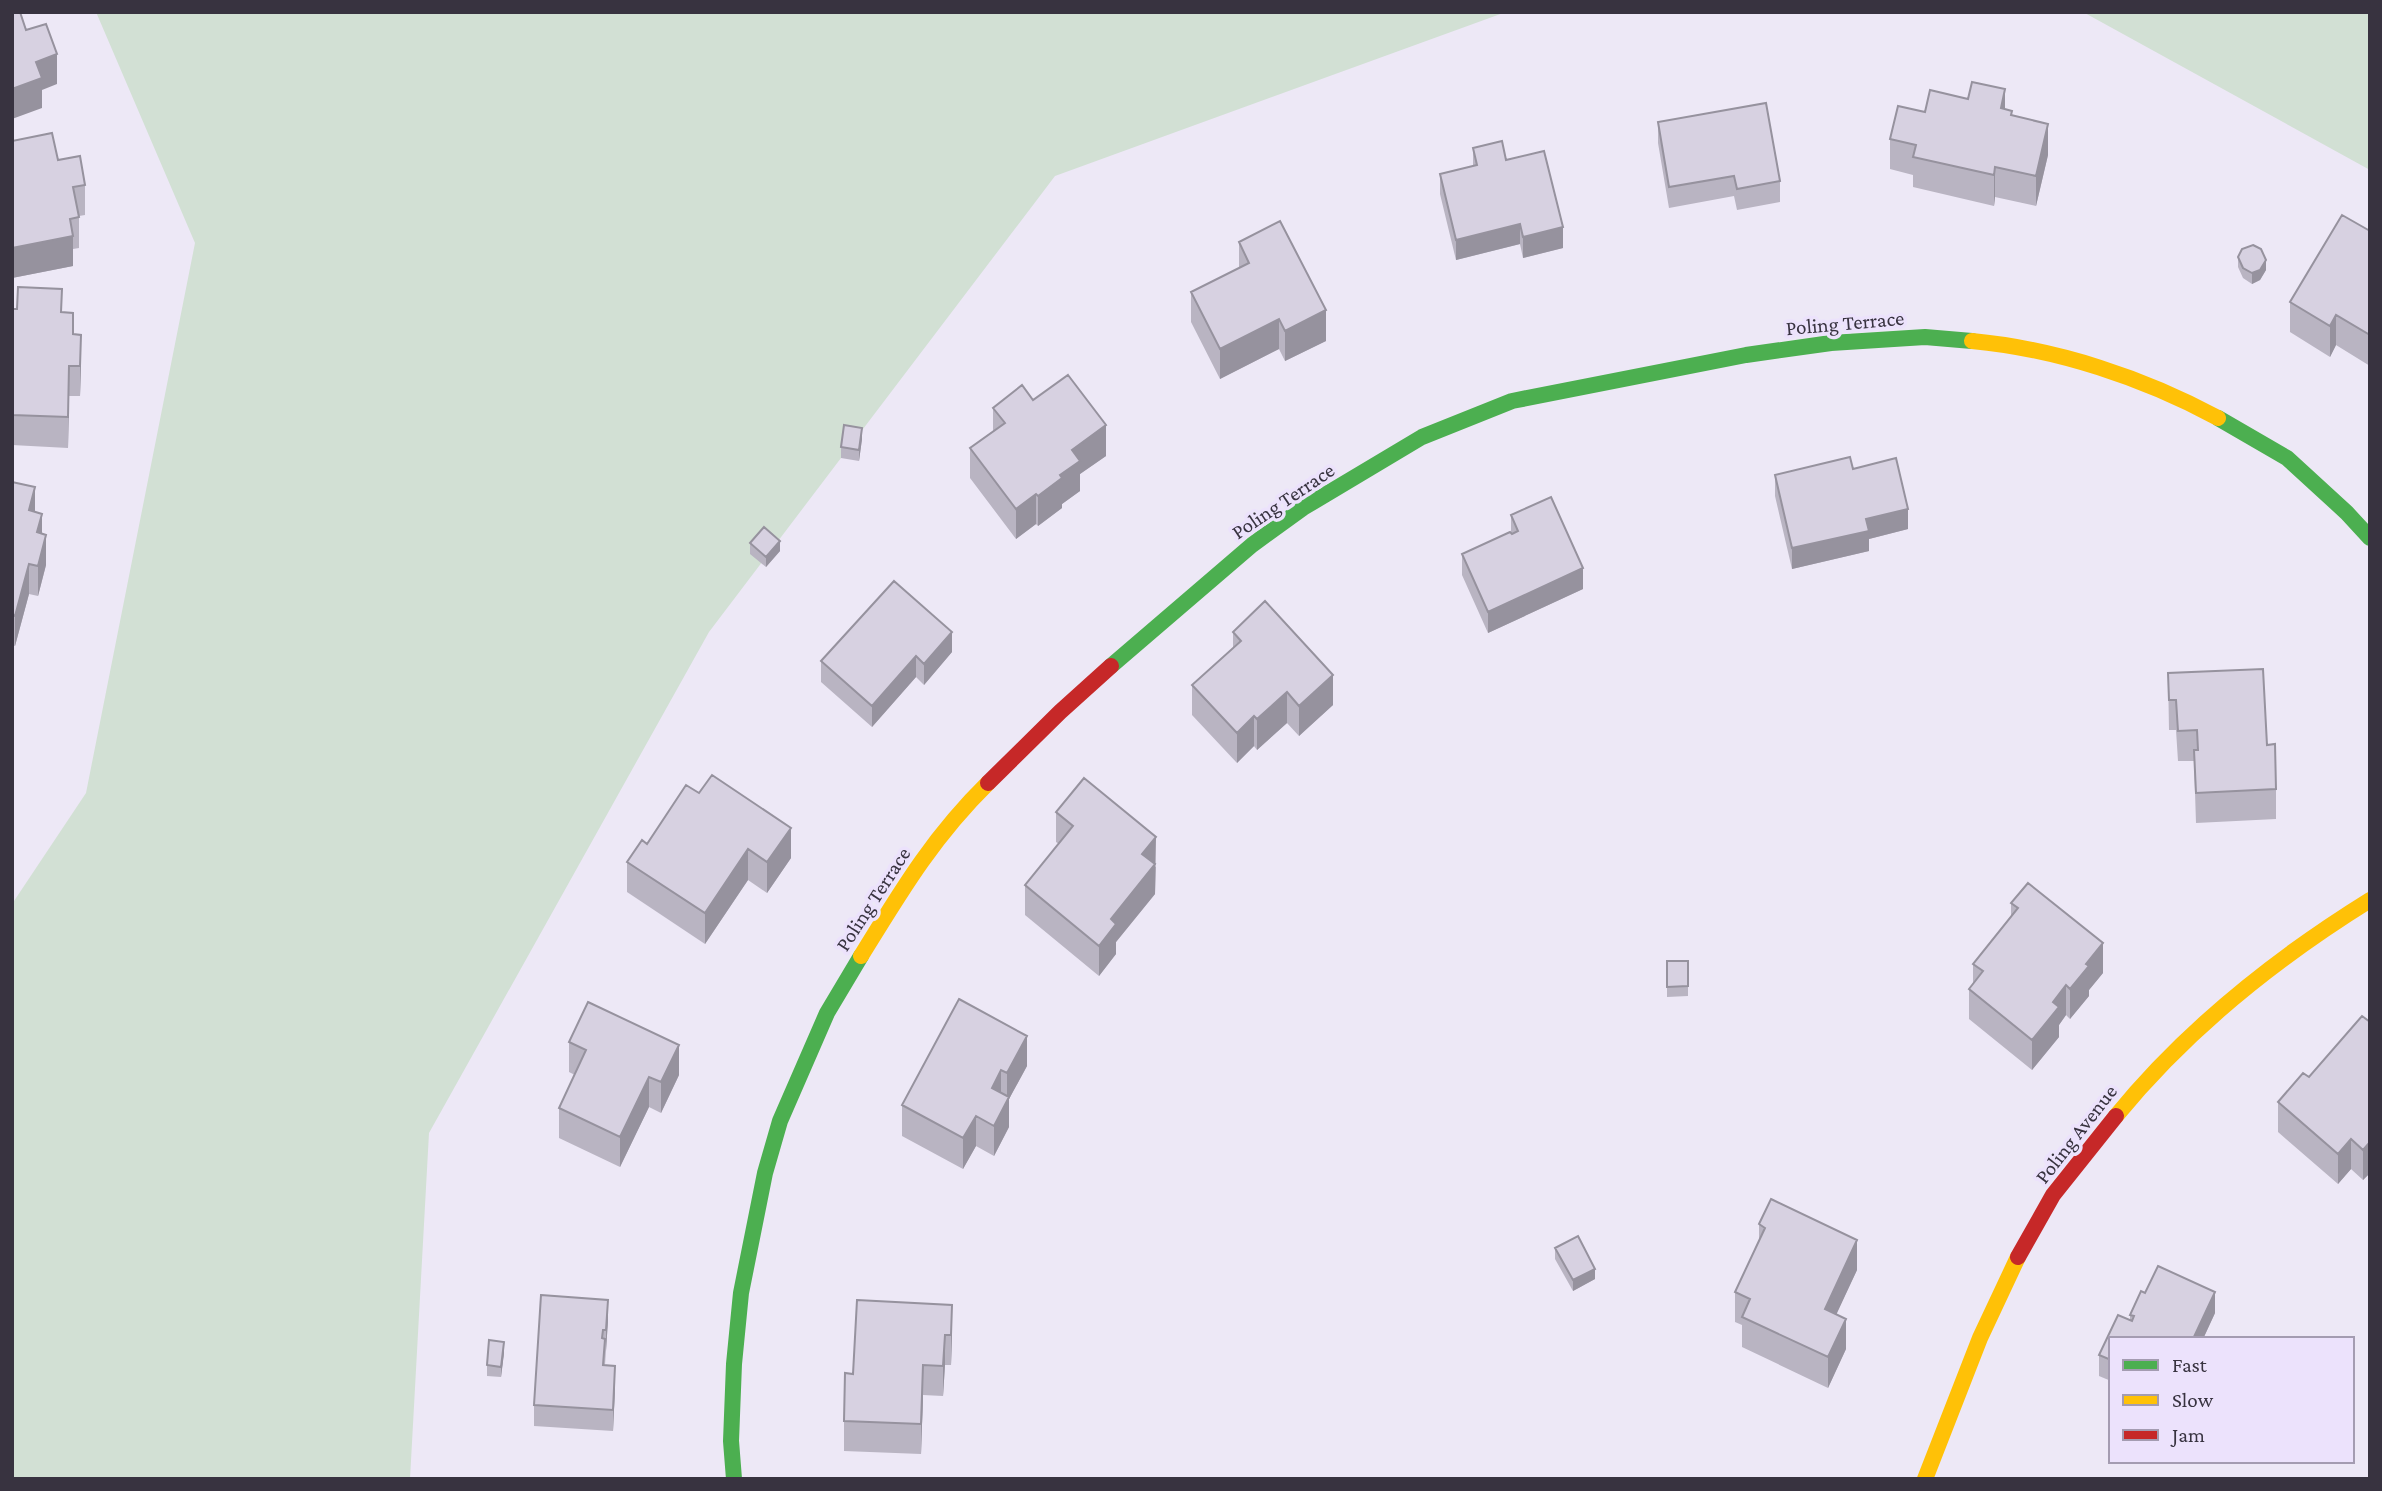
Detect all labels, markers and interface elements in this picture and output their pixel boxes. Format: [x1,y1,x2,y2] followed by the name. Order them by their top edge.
[1785,306,1905,340] street label: Poling Terrace
[1227,458,1339,544] street label: Poling Terrace
[831,843,915,955] street label: Poling Terrace
[2030,1080,2122,1188] street label: Poling Avenue
[2109,1337,2354,1463] legend
[2172,1353,2208,1377] text: Fast
[2172,1388,2214,1412] text: Slow
[2170,1423,2205,1447] text: Jam

